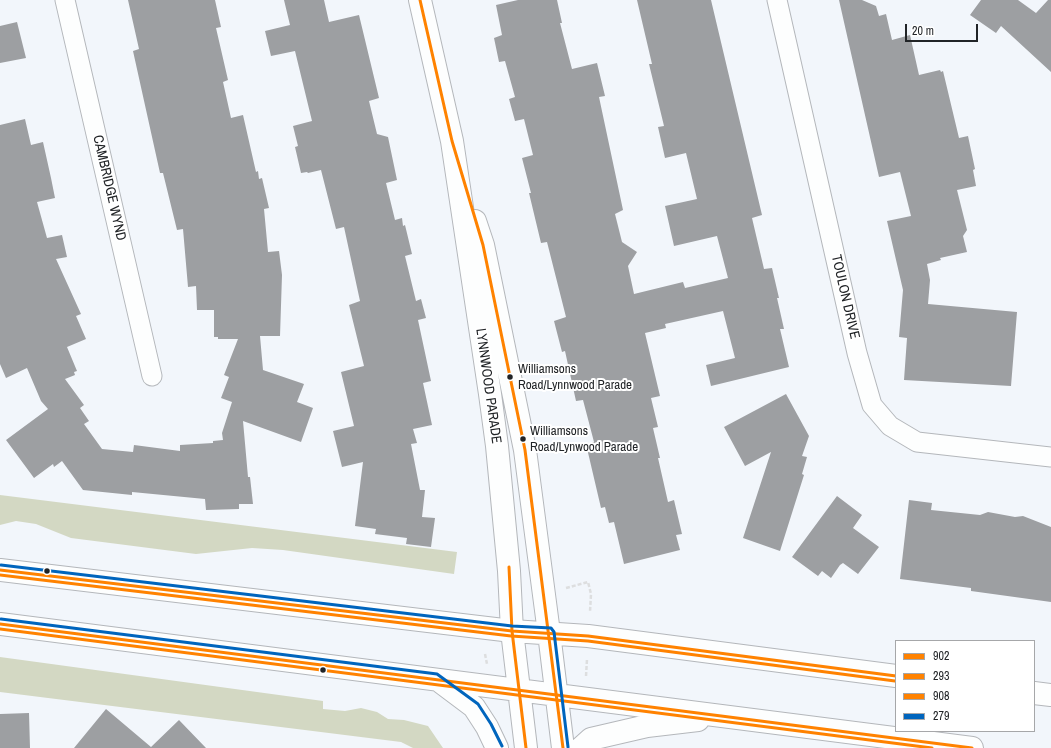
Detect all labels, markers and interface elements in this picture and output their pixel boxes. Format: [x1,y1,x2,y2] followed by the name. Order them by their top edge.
[907,16,980,42] scale bar
[912,23,934,39] text: 20 m
[89,134,129,242] street label: CAMBRIDGE WYND
[827,253,863,341] street label: TOULON DRIVE
[472,327,504,445] street label: LYNNWOOD PARADE
[518,362,632,393] place label: Williamsons Road/Lynnwood Parade
[505,372,515,382] marker: Williamsons Road/Lynnwood Parade
[530,424,638,455] place label: Williamsons Road/Lynwood Parade
[518,434,528,444] marker: Williamsons Road/Lynwood Parade
[42,566,52,576] unlabelled marker
[895,640,1035,732] legend
[933,648,949,664] text: 902
[318,665,328,675] unlabelled marker
[933,668,949,684] text: 293
[933,688,949,704] text: 908
[933,708,949,724] text: 279

